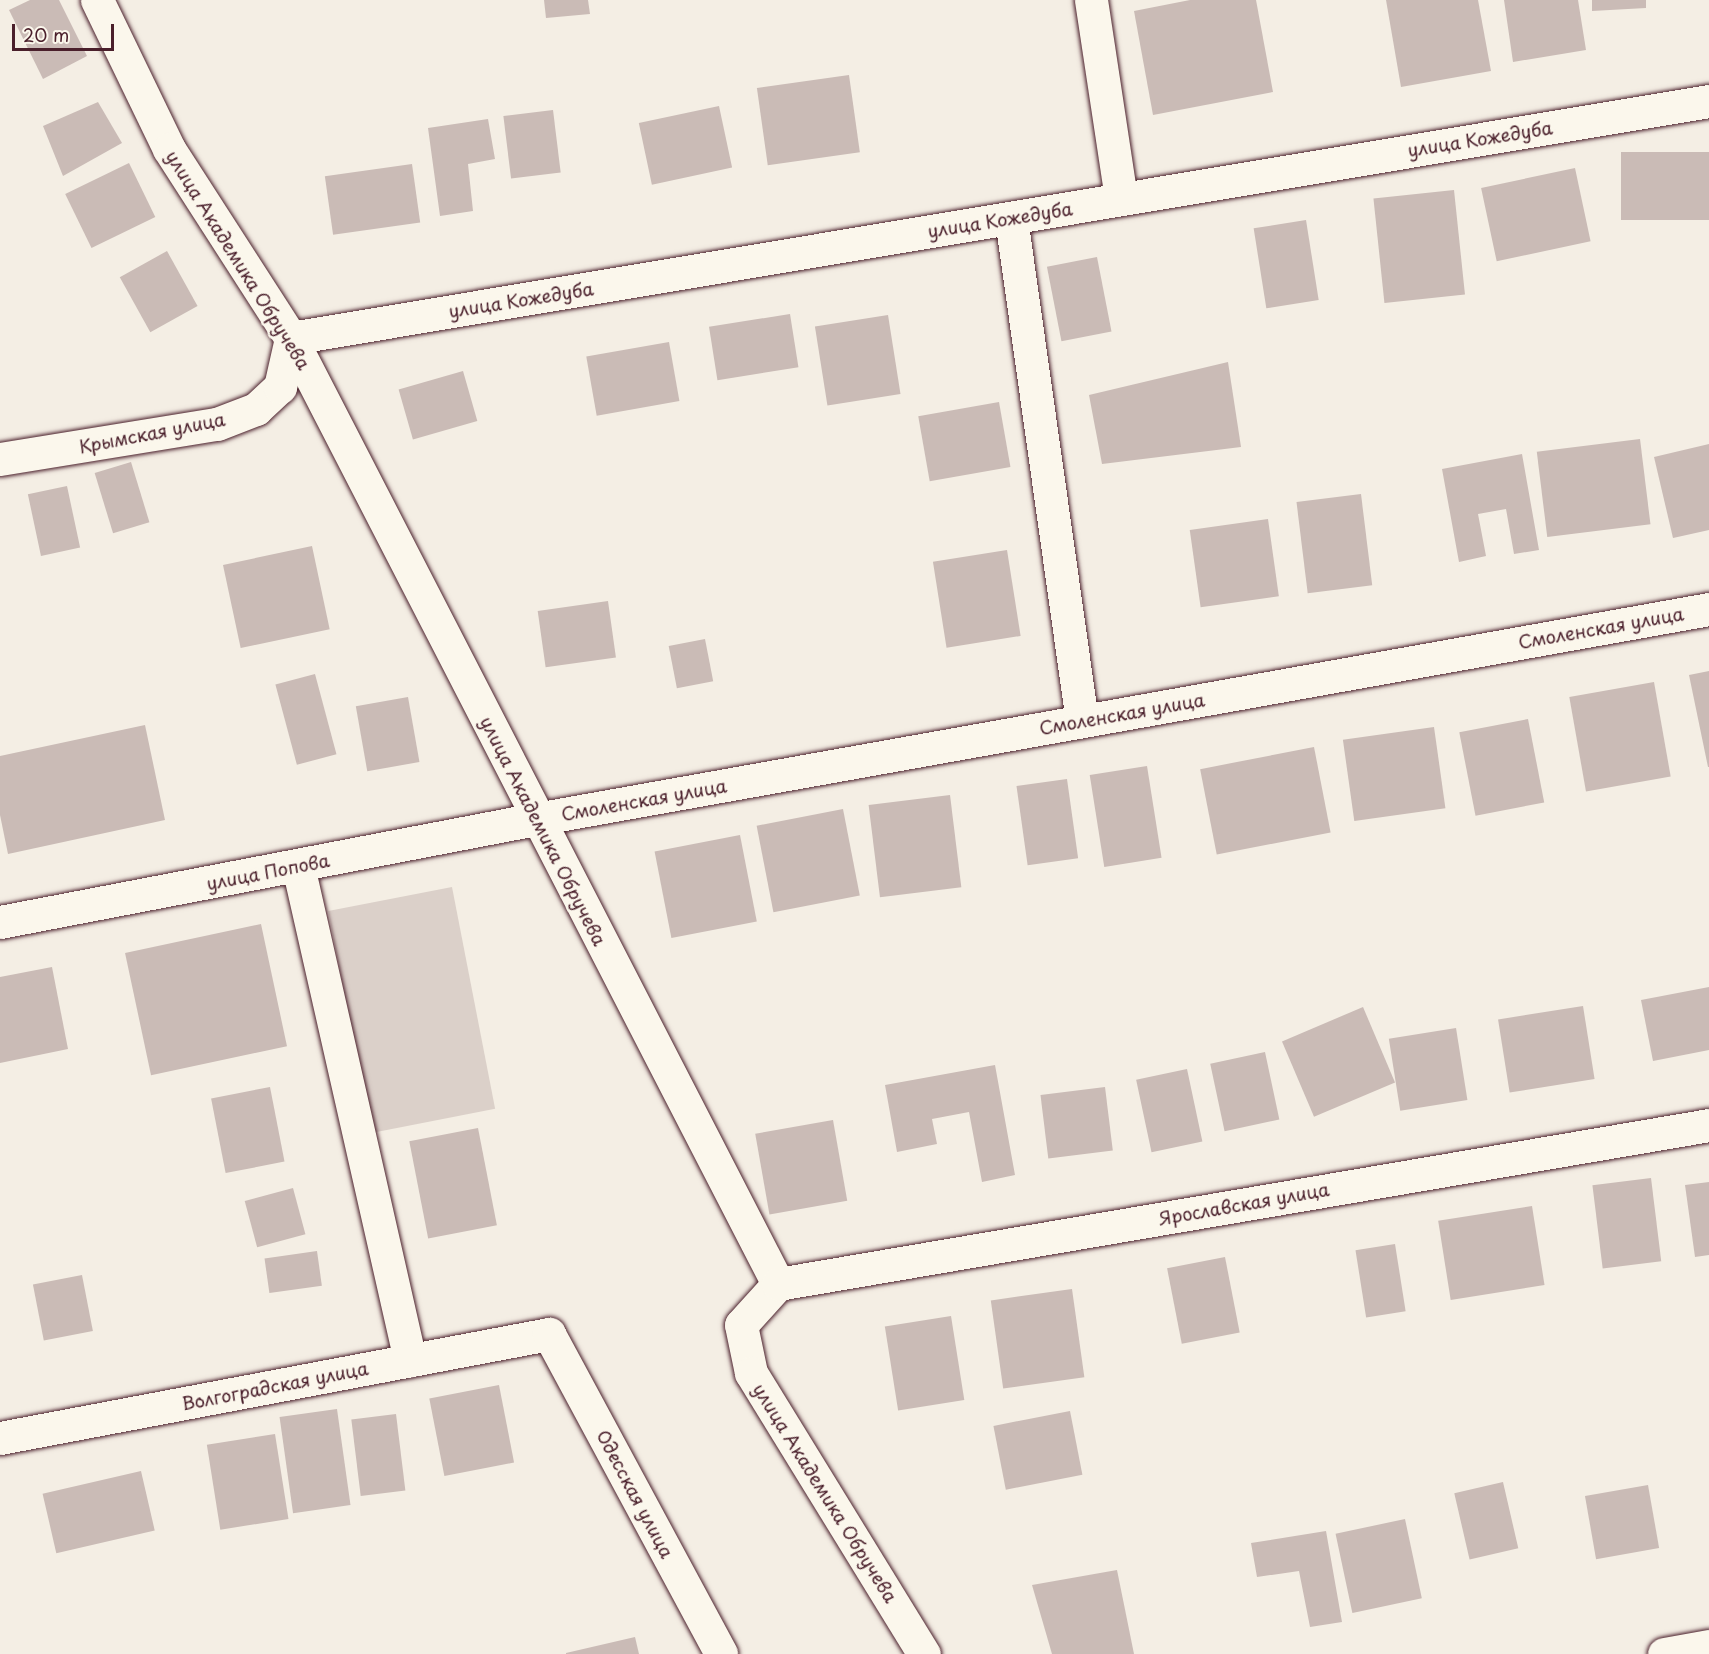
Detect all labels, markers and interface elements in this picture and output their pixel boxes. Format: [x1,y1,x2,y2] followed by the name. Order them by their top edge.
[15,12,117,50] scale bar
[23,21,69,48] text: 20 m
[1405,117,1555,161] street label: улица Кожедуба
[161,145,315,375] street label: улица Академика Обручева
[925,198,1075,242] street label: улица Кожедуба
[446,278,596,322] street label: улица Кожедуба
[76,408,228,458] street label: Крымская улица
[1516,603,1686,653] street label: Смоленская улица
[1037,689,1207,739] street label: Смоленская улица
[475,712,611,950] street label: улица Академика Обручева
[559,775,729,825] street label: Смоленская улица
[204,849,332,895] street label: улица Попова
[1157,1178,1331,1230] street label: Ярославская улица
[179,1357,371,1415] street label: Волгоградская улица
[748,1378,902,1608] street label: улица Академика Обручева
[592,1426,678,1562] street label: Одесская улица

